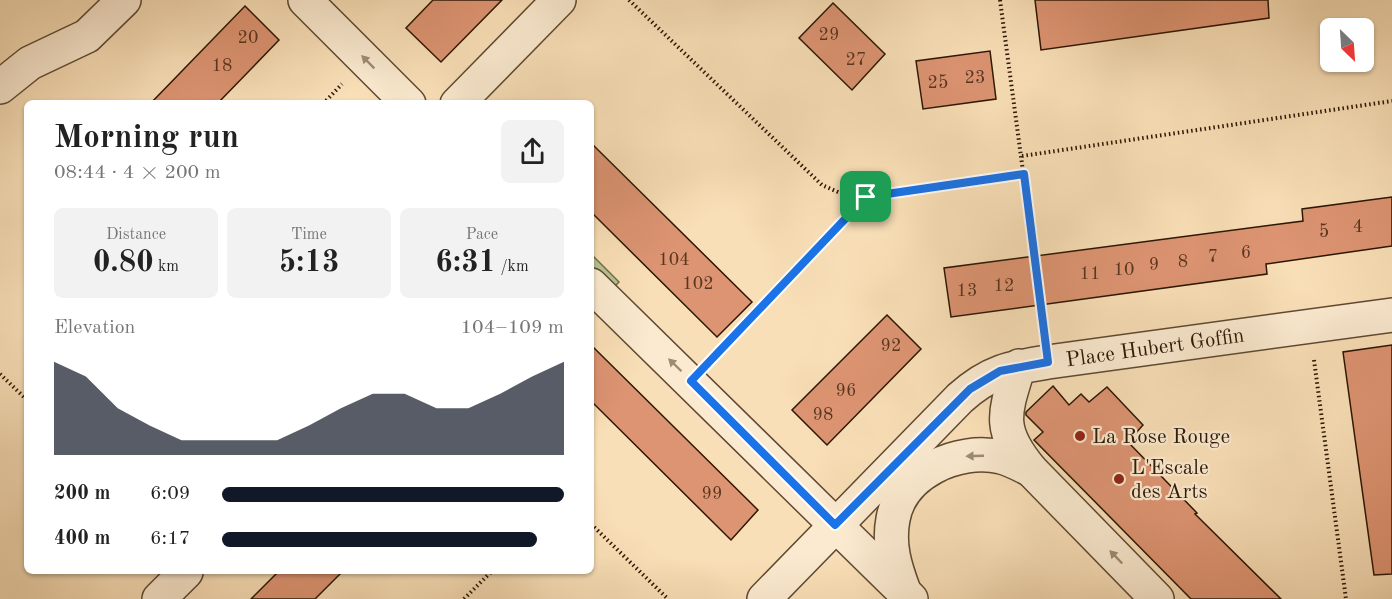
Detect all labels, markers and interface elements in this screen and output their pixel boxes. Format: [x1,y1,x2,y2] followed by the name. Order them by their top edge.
[1320,18,1374,72] north arrow
[1320,18,1374,72] map controls
[819,26,839,44] house number: 29
[238,29,258,47] house number: 20
[846,51,866,69] house number: 27
[361,56,375,70] one-way arrow
[212,57,232,75] house number: 18
[965,69,985,87] house number: 23
[928,74,948,92] house number: 25
[501,120,564,183] button: share
[54,122,239,155] text: Morning run
[54,163,221,183] text: 08:44 · 4 × 200 m
[840,171,891,222] pin
[849,180,882,213] icon: arrive
[1353,218,1363,236] house number: 4
[1319,223,1329,241] house number: 5
[106,227,166,243] text: Distance
[291,227,327,243] text: Time
[466,227,498,243] text: Pace
[1241,244,1251,262] house number: 6
[93,248,154,278] text: 0.80
[279,248,339,278] text: 5:13
[435,248,496,278] text: 6:31
[1208,248,1218,266] house number: 7
[658,251,690,269] house number: 104
[1178,253,1188,271] house number: 8
[1149,256,1159,274] house number: 9
[154,259,179,275] text: km
[496,259,529,275] text: /km
[1114,261,1134,279] house number: 10
[1080,265,1100,283] house number: 11
[682,275,714,293] house number: 102
[994,277,1014,295] house number: 12
[957,282,977,300] house number: 13
[54,318,135,338] text: Elevation
[461,318,564,338] text: 104–109 m
[1065,326,1246,371] street label: Place Hubert Goffin
[881,337,901,355] house number: 92
[668,359,682,373] one-way arrow
[836,382,856,400] house number: 96
[813,406,833,424] house number: 98
[1092,427,1230,448] place label: La Rose Rouge
[1073,429,1087,443] marker: La Rose Rouge
[966,451,985,461] one-way arrow
[1131,458,1209,503] place label: L'Escale des Arts
[1112,472,1126,486] marker: L'Escale des Arts
[54,484,110,504] text: 200 m
[150,484,190,504] text: 6:09
[702,485,722,503] house number: 99
[54,529,110,549] text: 400 m
[150,529,190,549] text: 6:17
[1109,550,1123,565] one-way arrow

